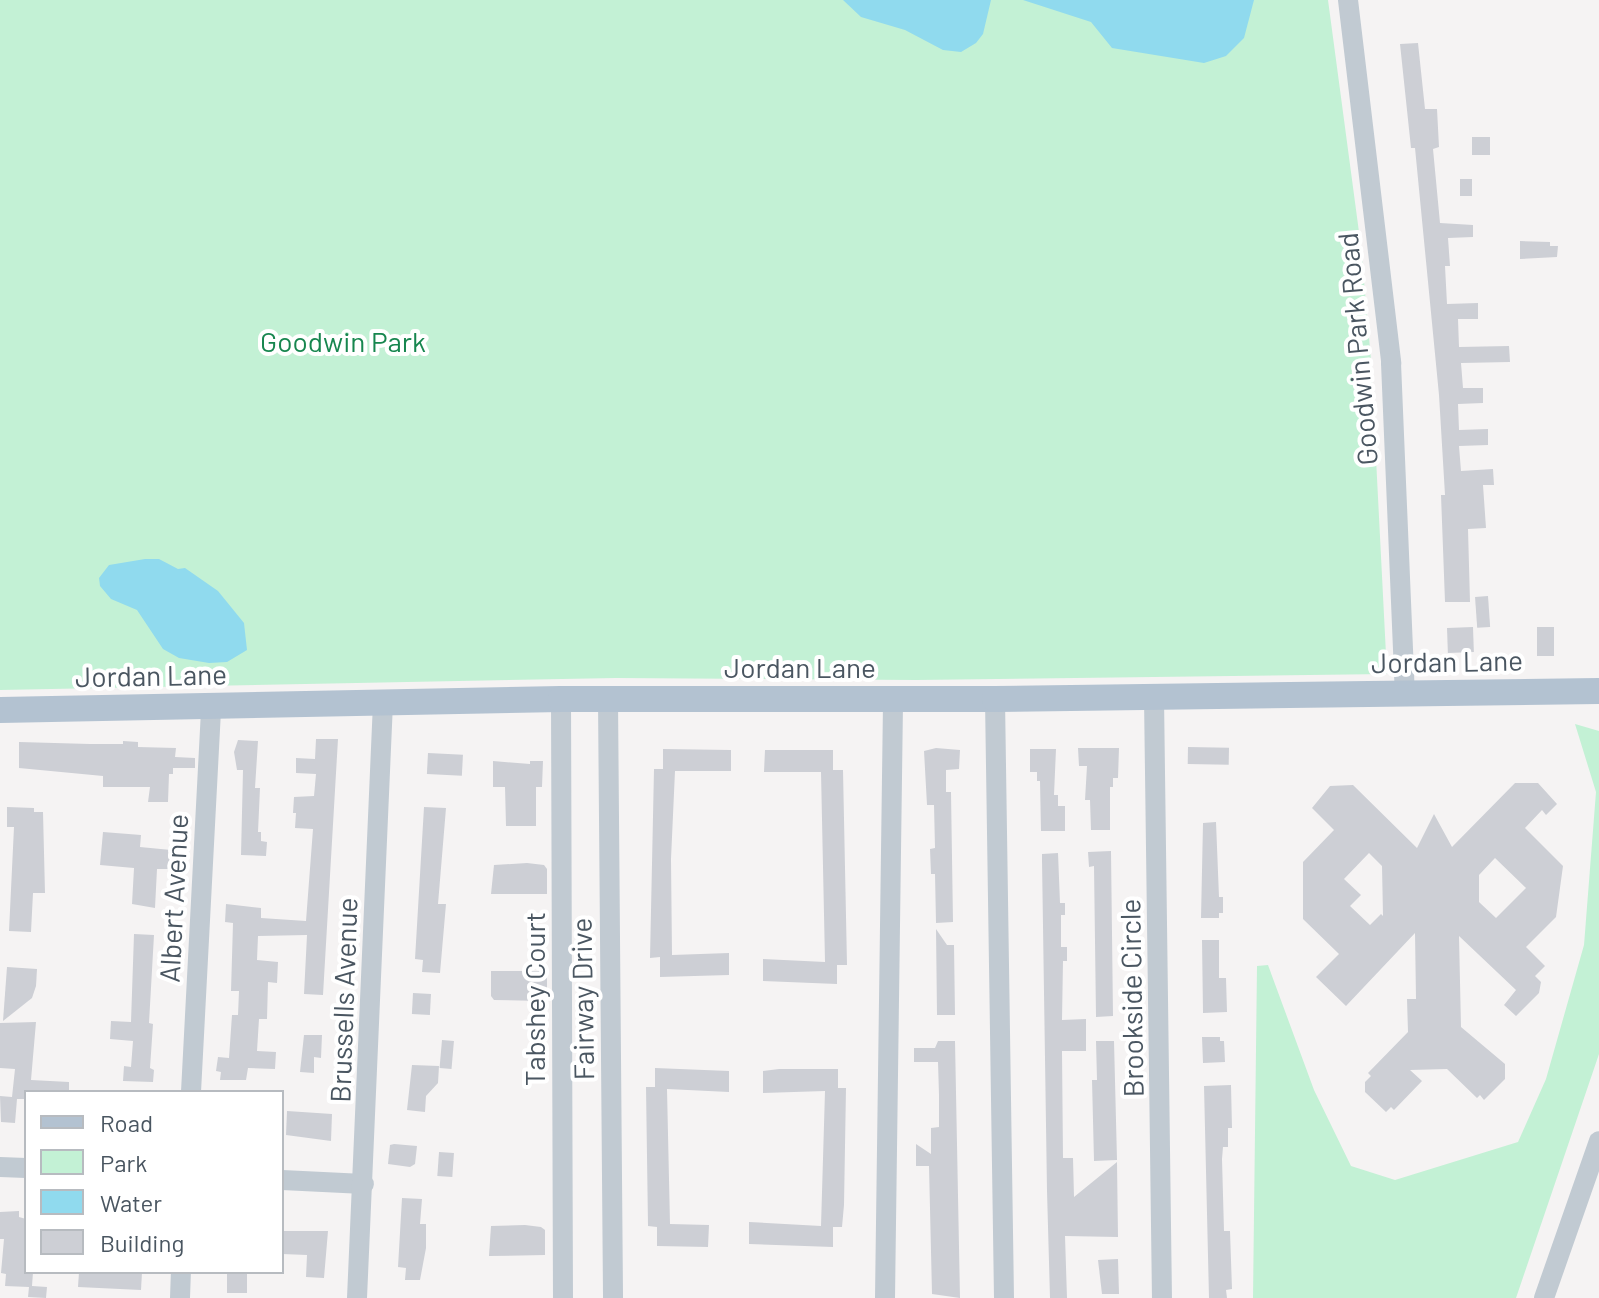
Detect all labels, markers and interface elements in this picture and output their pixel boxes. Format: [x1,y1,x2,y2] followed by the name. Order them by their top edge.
[1330,231,1384,467] street label: Goodwin Park Road
[260,324,426,358] park label: Goodwin Park
[1371,643,1523,679] street label: Jordan Lane
[724,650,876,684] street label: Jordan Lane
[75,657,227,693] street label: Jordan Lane
[152,813,194,983] street label: Albert Avenue
[323,897,363,1103] street label: Brussells Avenue
[1112,898,1150,1098] street label: Brookside Circle
[517,912,551,1086] street label: Tabshey Court
[564,918,600,1080] street label: Fairway Drive
[24,1090,284,1274] legend
[100,1108,153,1137] text: Road
[100,1148,147,1177] text: Park
[100,1188,162,1217] text: Water
[100,1228,184,1257] text: Building

